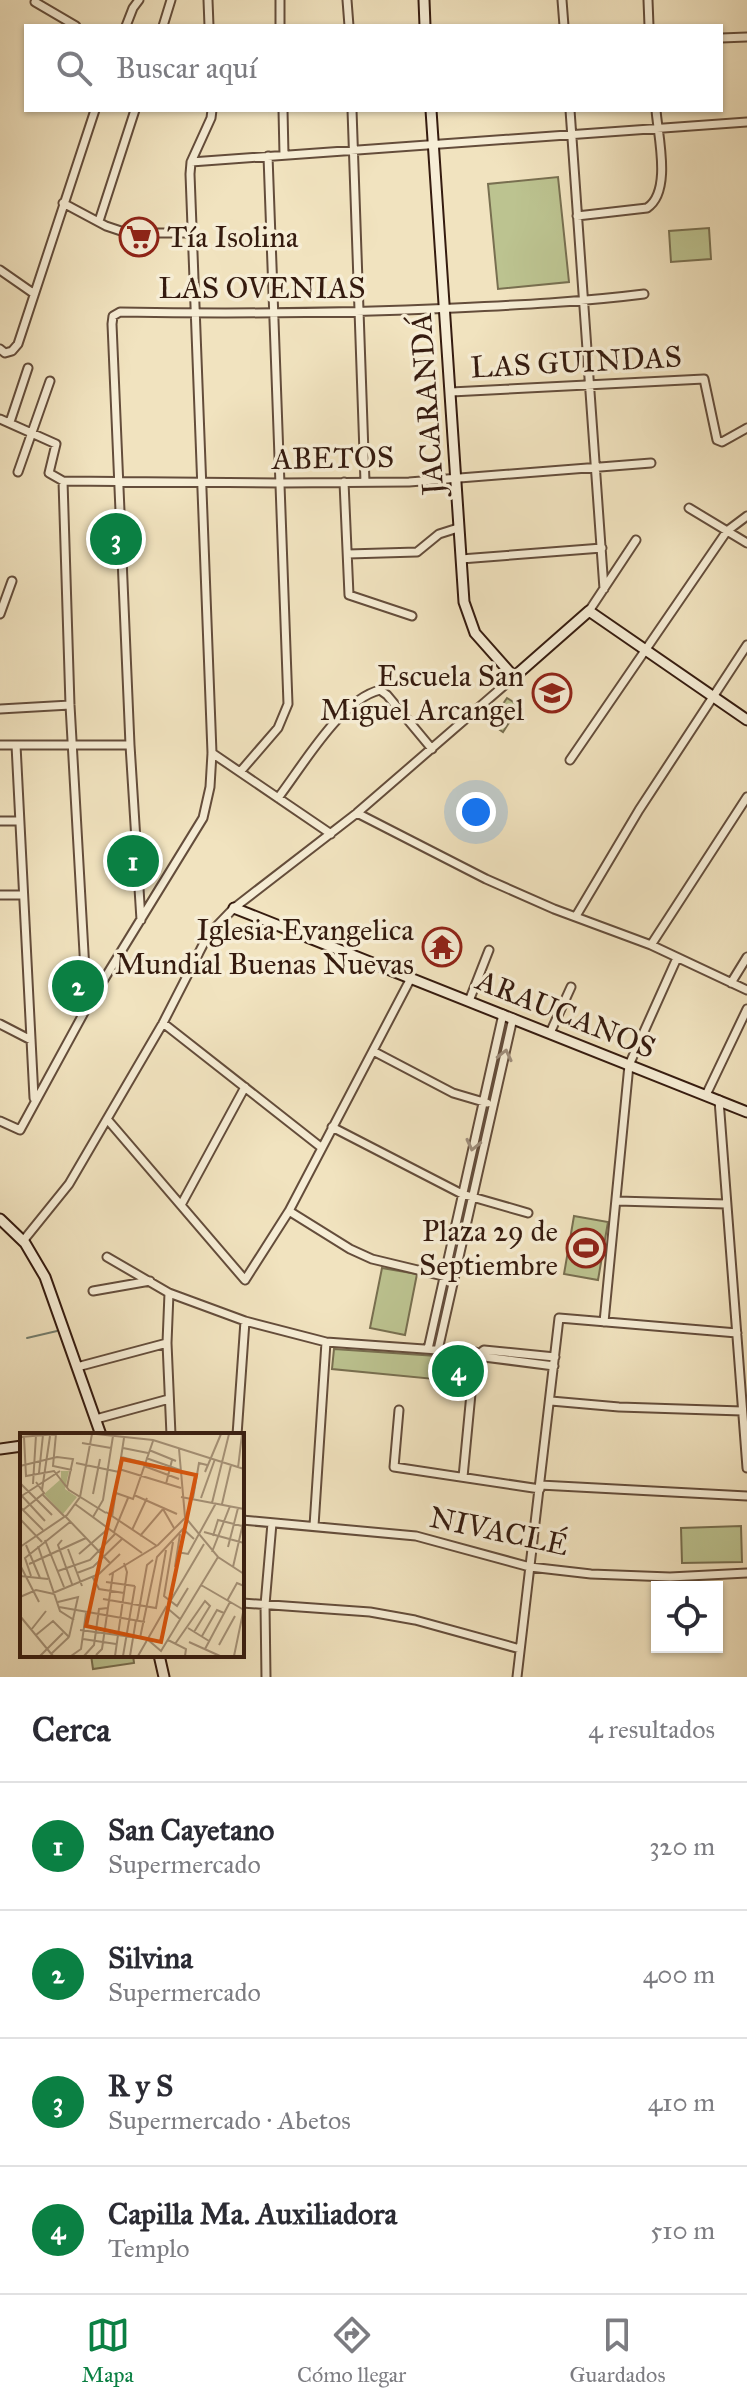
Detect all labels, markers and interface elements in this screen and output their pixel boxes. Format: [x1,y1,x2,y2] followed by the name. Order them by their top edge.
[24,24,723,112] search box
[52,46,96,90] icon: search
[116,50,257,86] text: Buscar aquí
[118,216,160,258] supermarket icon: Tía Isolina
[167,219,299,255] place label: Tía Isolina
[158,270,366,306] street label: LAS OVENIAS
[402,312,452,499] street label: JACARANDÁ
[469,338,683,386] street label: LAS GUINDAS
[270,439,394,477] street label: ABETOS
[90,509,142,569] pin: 3
[320,658,525,728] place label: Escuela San Miguel Arcangel
[531,672,573,714] school or university icon: Escuela San Miguel Arcangel
[456,792,496,832] your location
[107,831,159,891] pin: 1
[115,912,414,982] place label: Iglesia Evangelica Mundial Buenas Nuevas
[421,926,463,968] temple icon: Iglesia Evangelica Mundial Buenas Nuevas
[52,956,104,1016] pin: 2
[469,961,661,1066] street label: ARAUCANOS
[495,1049,512,1063] one-way arrow
[466,1138,483,1152] one-way arrow
[419,1213,558,1283] place label: Plaza 29 de Septiembre
[565,1227,607,1269] sports icon: Plaza 29 de Septiembre
[432,1341,484,1401] pin: 4
[20,1433,244,1657] inset map
[426,1498,572,1563] street label: NIVACLÉ
[651,1581,723,1653] map controls
[651,1581,723,1653] button: locate
[32,1709,111,1750] text: Cerca
[588,1713,715,1745] text: 4 resultados
[108,1812,274,1848] text: San Cayetano
[53,1830,63,1862] text: 1
[649,1830,715,1862] text: 320 m
[108,1848,261,1880] text: Supermercado
[108,1940,193,1976] text: Silvina
[52,1958,64,1990] text: 2
[643,1958,715,1990] text: 400 m
[108,1976,261,2008] text: Supermercado
[108,2068,173,2104] text: R y S
[53,2086,63,2118] text: 3
[648,2086,715,2118] text: 410 m
[108,2104,351,2136] text: Supermercado · Abetos
[108,2196,397,2232] text: Capilla Ma. Auxiliadora
[51,2214,65,2246] text: 4
[650,2214,715,2246] text: 510 m
[108,2232,189,2264] text: Templo
[82,2313,134,2388] tab: Mapa
[297,2313,406,2388] tab: Cómo llegar
[570,2313,665,2388] tab: Guardados

